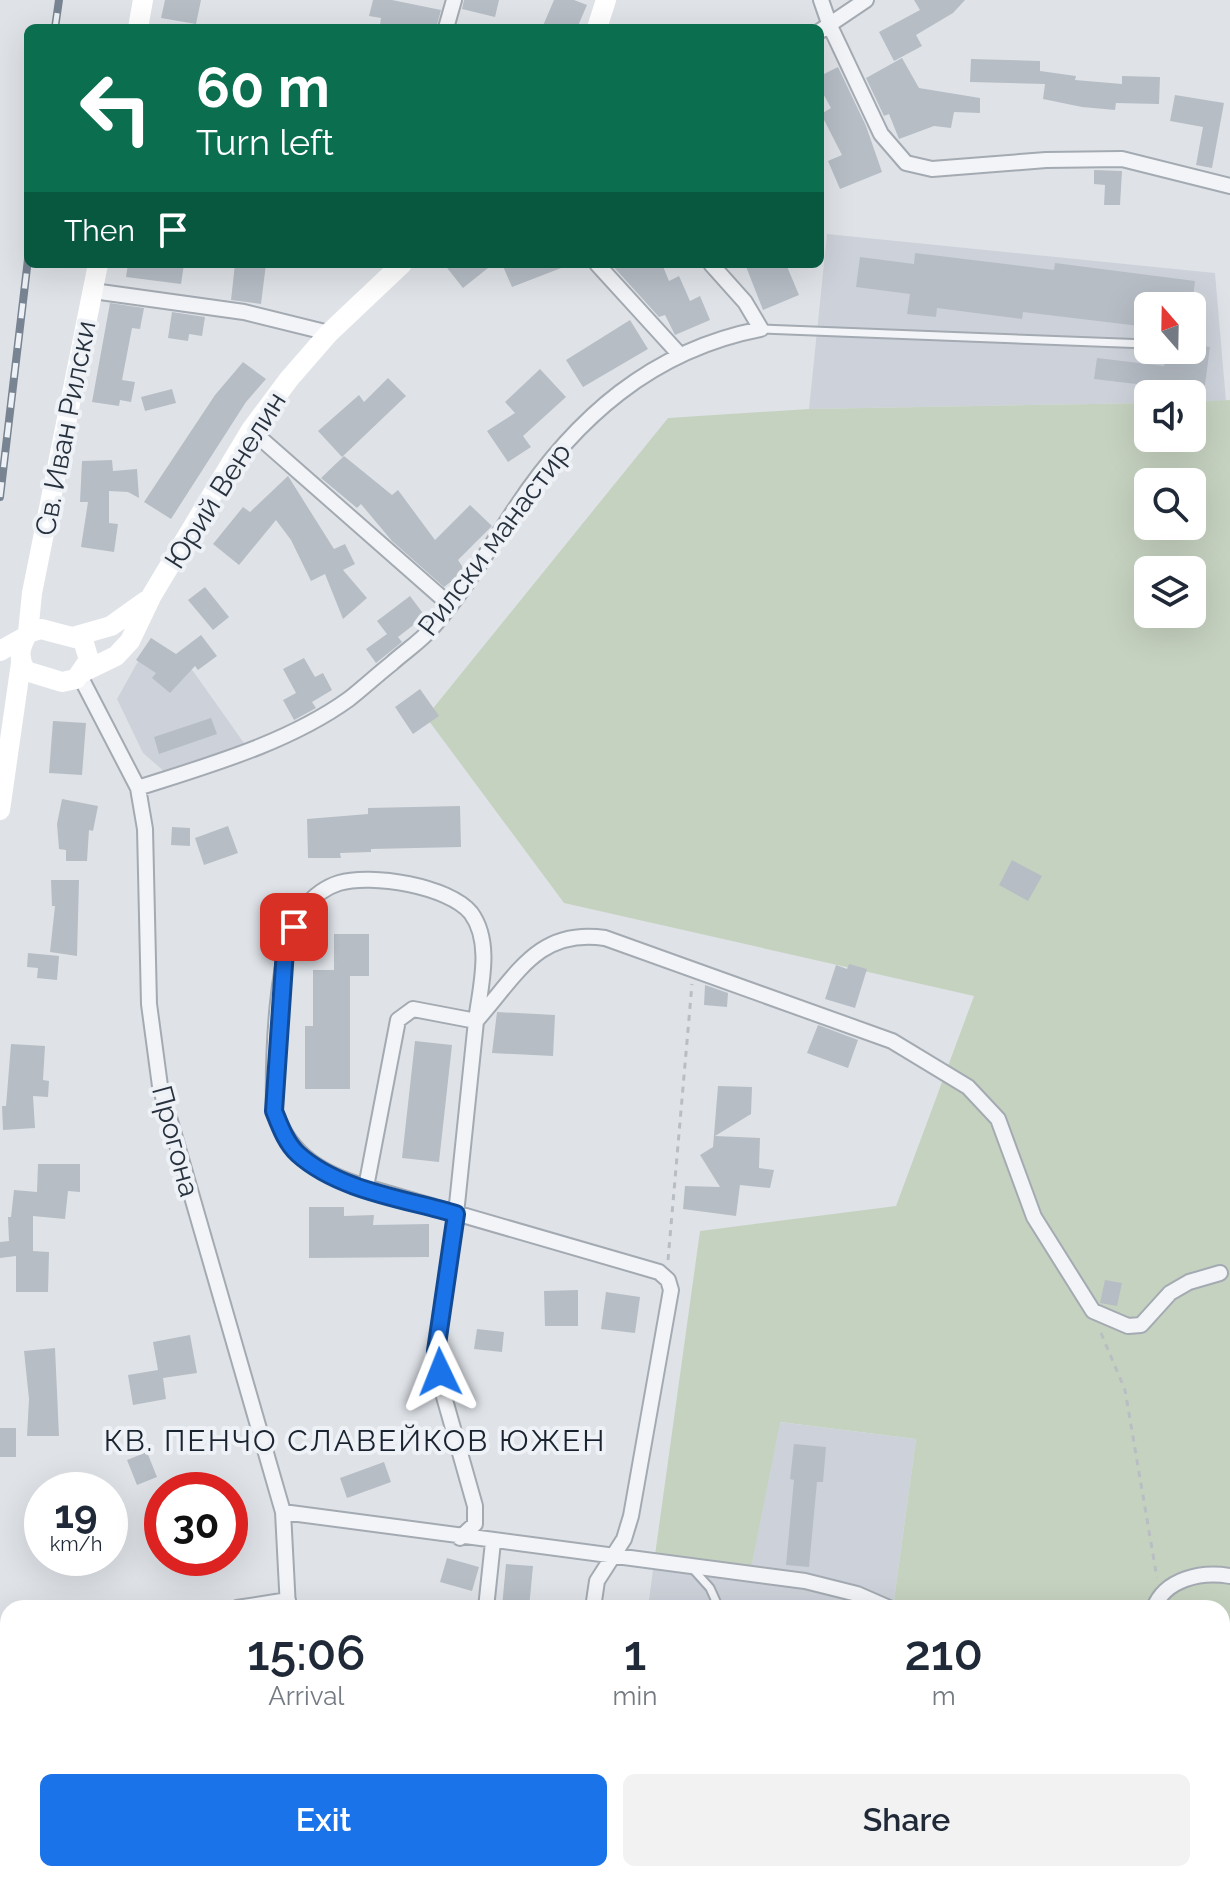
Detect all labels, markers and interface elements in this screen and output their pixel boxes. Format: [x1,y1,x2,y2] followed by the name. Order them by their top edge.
[196,54,330,120] text: 60 m
[64,56,168,160] icon: left
[196,121,334,163] text: Turn left
[151,208,195,252] icon: arrive
[64,213,135,248] text: Then
[1134,292,1206,364] north arrow
[1134,292,1206,628] map controls
[28,318,103,538] street label: Св. Иван Рилски
[1134,380,1206,452] button: sound
[158,386,293,575] street label: Юрий Венелин
[411,436,578,642] street label: Рилски манастир
[1134,468,1206,540] button: search
[1134,556,1206,628] button: layers
[260,893,328,961] pin
[272,905,316,949] icon: arrive
[145,1082,206,1200] street label: Прогона
[398,1330,482,1414] position arrow
[104,1423,606,1458] district label: КВ. ПЕНЧО СЛАВЕЙКОВ ЮЖЕН
[144,1472,248,1576] speed limit sign: 30
[54,1490,98,1537] text: 19
[50,1532,102,1556] text: km/h
[247,1625,365,1681] text: 15:06
[624,1625,646,1681] text: 1
[904,1625,983,1681] text: 210
[268,1681,344,1711] text: Arrival
[613,1681,657,1711] text: min
[932,1681,956,1711] text: m
[40,1774,607,1866] button: Exit
[623,1774,1190,1866] button: Share

